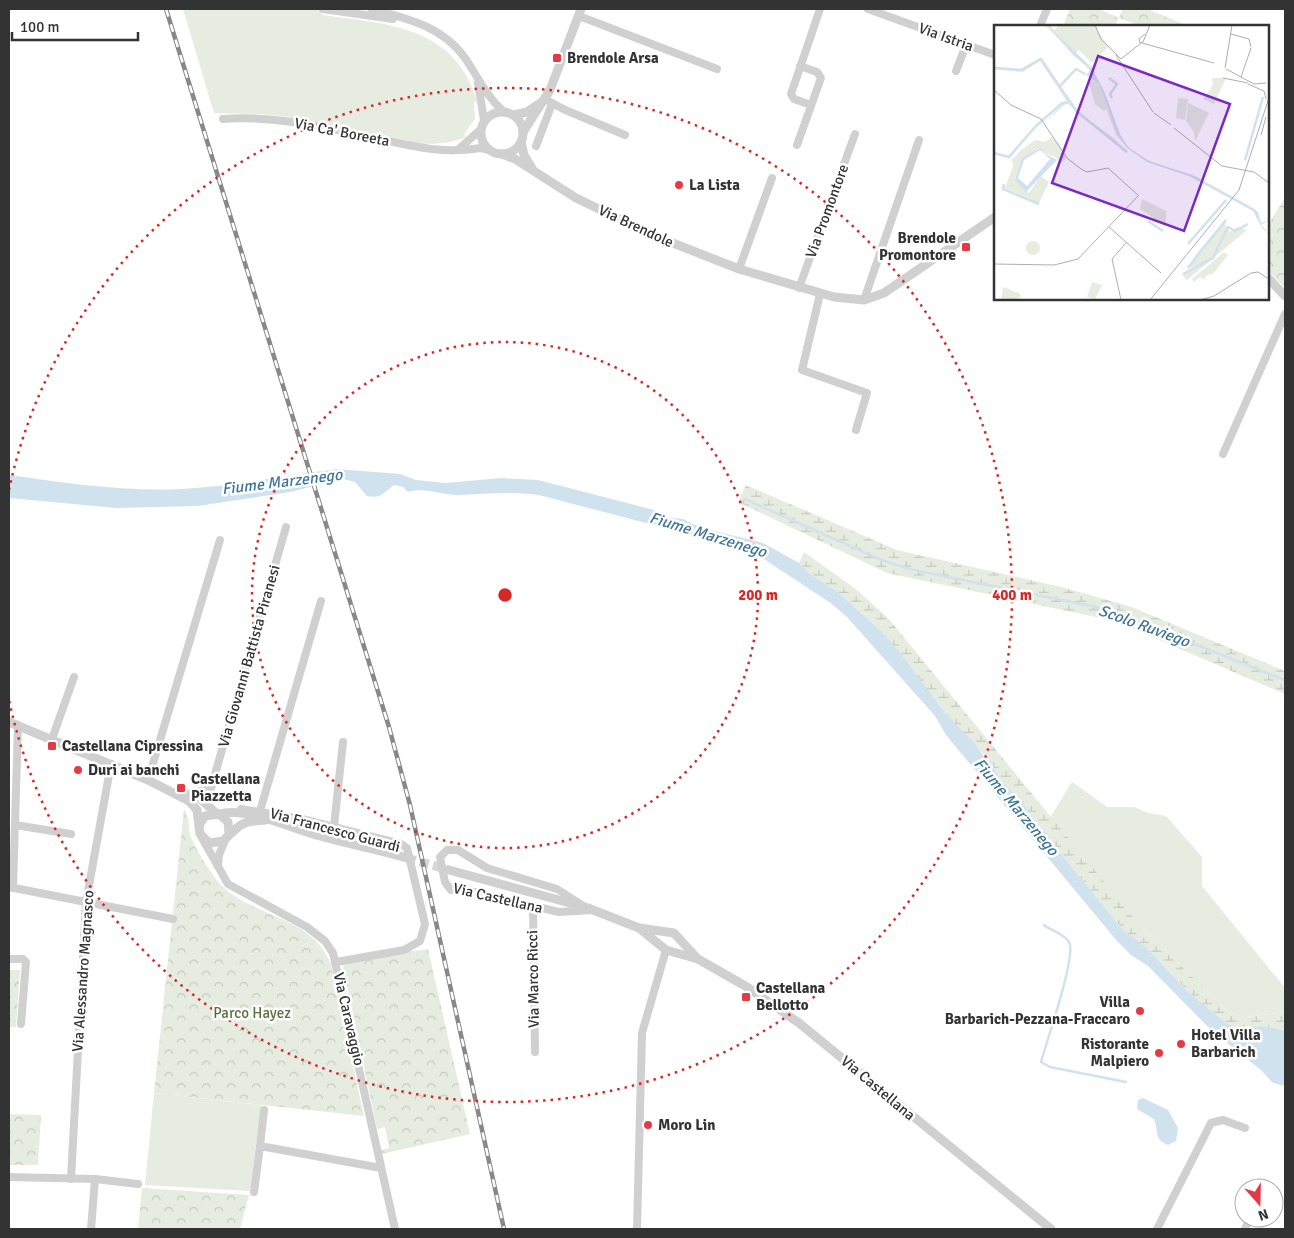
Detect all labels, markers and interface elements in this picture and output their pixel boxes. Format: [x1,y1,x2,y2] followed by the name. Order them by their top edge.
[12,10,139,42] scale bar
[20,18,60,36] text: 100 m
[916,19,976,55] street label: Via Istria
[994,25,1269,300] inset map
[567,49,659,67] place label: Brendole Arsa
[551,52,563,64] marker: Brendole Arsa
[293,114,391,150] street label: Via Ca' Boreeta
[802,162,852,260] street label: Via Promontore
[689,176,740,194] place label: La Lista
[673,179,685,191] marker: La Lista
[596,201,676,251] street label: Via Brendole
[879,229,956,264] place label: Brendole Promontore
[960,241,972,253] marker: Brendole Promontore
[221,465,344,499] water label: Fiume Marzenego
[647,508,770,562] water label: Fiume Marzenego
[214,563,284,749] street label: Via Giovanni Battista Piranesi
[496,586,514,604] centre of rings
[738,586,778,604] text: 200 m
[992,586,1032,604] text: 400 m
[1096,600,1193,652] water label: Scolo Ruviego
[62,737,203,755] place label: Castellana Cipressina
[46,740,58,752] marker: Castellana Cipressina
[969,754,1063,860] water label: Fiume Marzenego
[88,761,179,779] place label: Duri ai banchi
[72,764,84,776] marker: Duri ai banchi
[191,770,261,805] place label: Castellana Piazzetta
[175,782,187,794] marker: Castellana Piazzetta
[268,804,402,856] street label: Via Francesco Guardi
[451,879,545,917] street label: Via Castellana
[68,889,98,1053] street label: Via Alessandro Magnasco
[523,930,543,1028] street label: Via Marco Ricci
[330,971,368,1067] street label: Via Caravaggio
[756,979,826,1014] place label: Castellana Bellotto
[740,991,752,1003] marker: Castellana Bellotto
[945,993,1130,1028] place label: Villa Barbarich-Pezzana-Fraccaro
[213,1004,291,1022] park label: Parco Hayez
[1134,1005,1146,1017] marker: Villa Barbarich-Pezzana-Fraccaro
[1191,1026,1261,1061] place label: Hotel Villa Barbarich
[1081,1035,1149,1070] place label: Ristorante Malpiero
[1175,1038,1187,1050] marker: Hotel Villa Barbarich
[1153,1047,1165,1059] marker: Ristorante Malpiero
[837,1052,919,1124] street label: Via Castellana
[658,1116,716,1134] place label: Moro Lin
[642,1119,654,1131] marker: Moro Lin
[1234,1178,1284,1228] north arrow
[1256,1205,1271,1224] text: N

